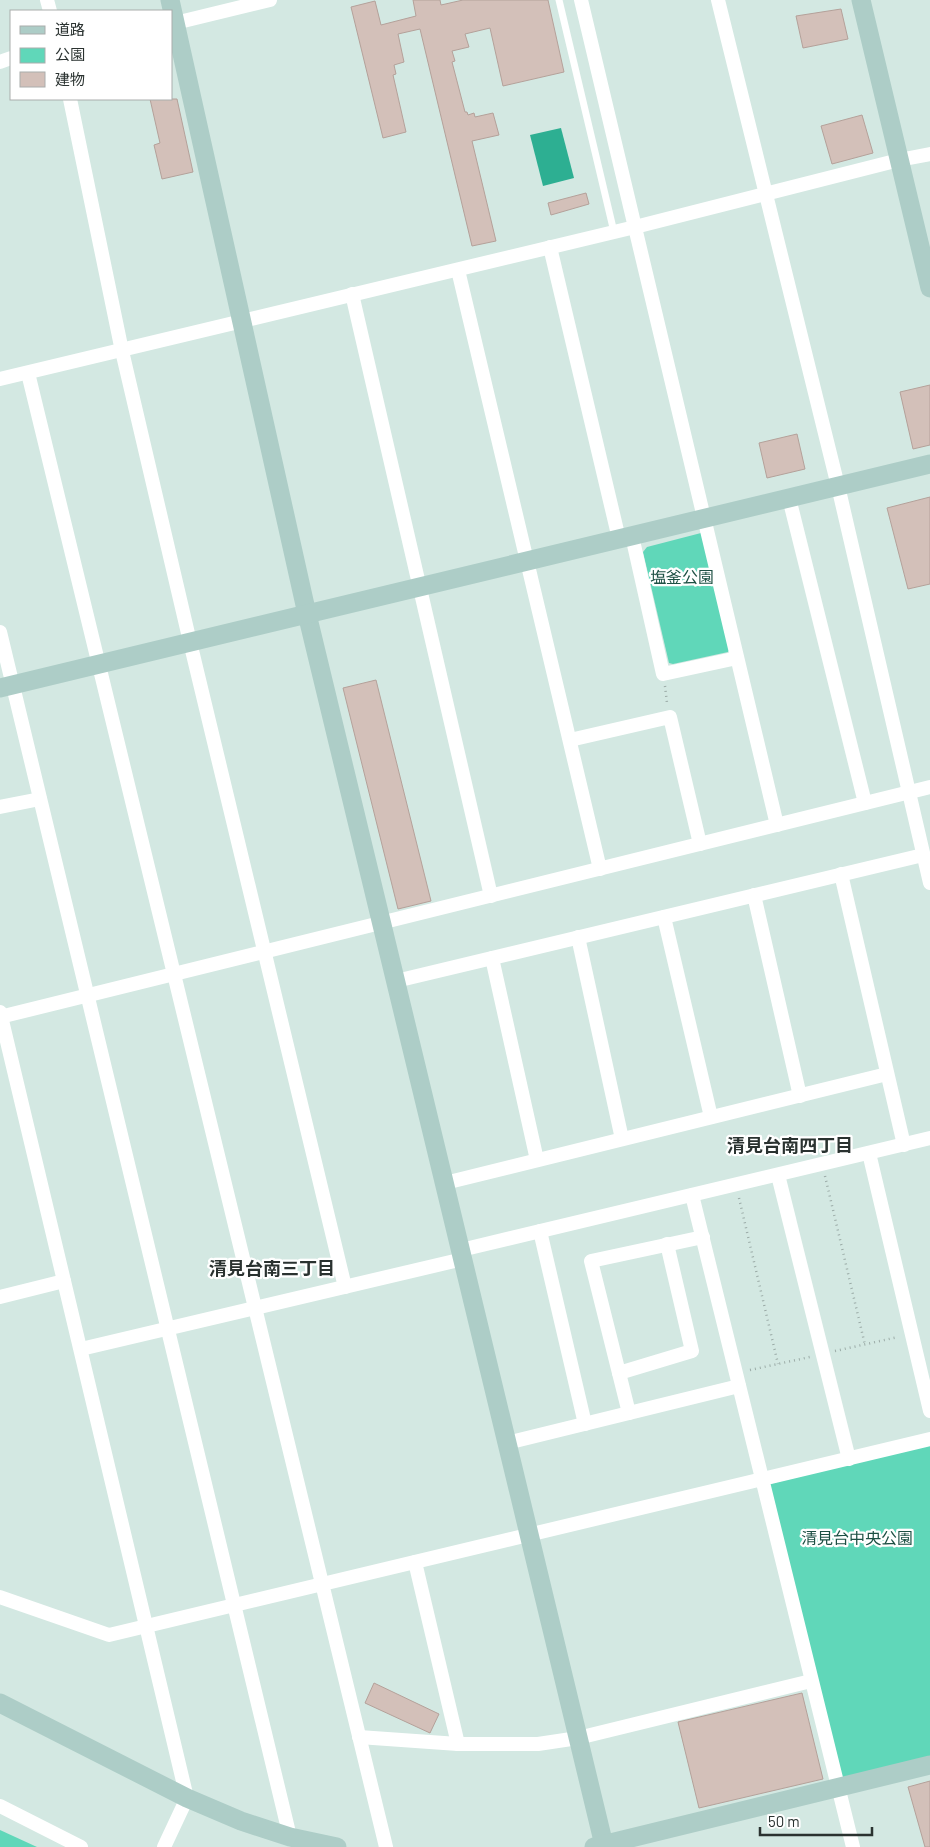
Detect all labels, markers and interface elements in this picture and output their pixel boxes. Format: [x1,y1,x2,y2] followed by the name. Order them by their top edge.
[10,10,172,100] legend
[55,20,85,38] text: 道路
[55,45,85,63] text: 公園
[55,70,85,88] text: 建物
[650,567,714,586] park label: 塩釜公園
[727,1134,853,1156] district label: 清見台南四丁目
[209,1257,335,1279] district label: 清見台南三丁目
[801,1528,913,1547] park label: 清見台中央公園
[760,1804,872,1836] scale bar
[768,1812,800,1830] text: 50 m

